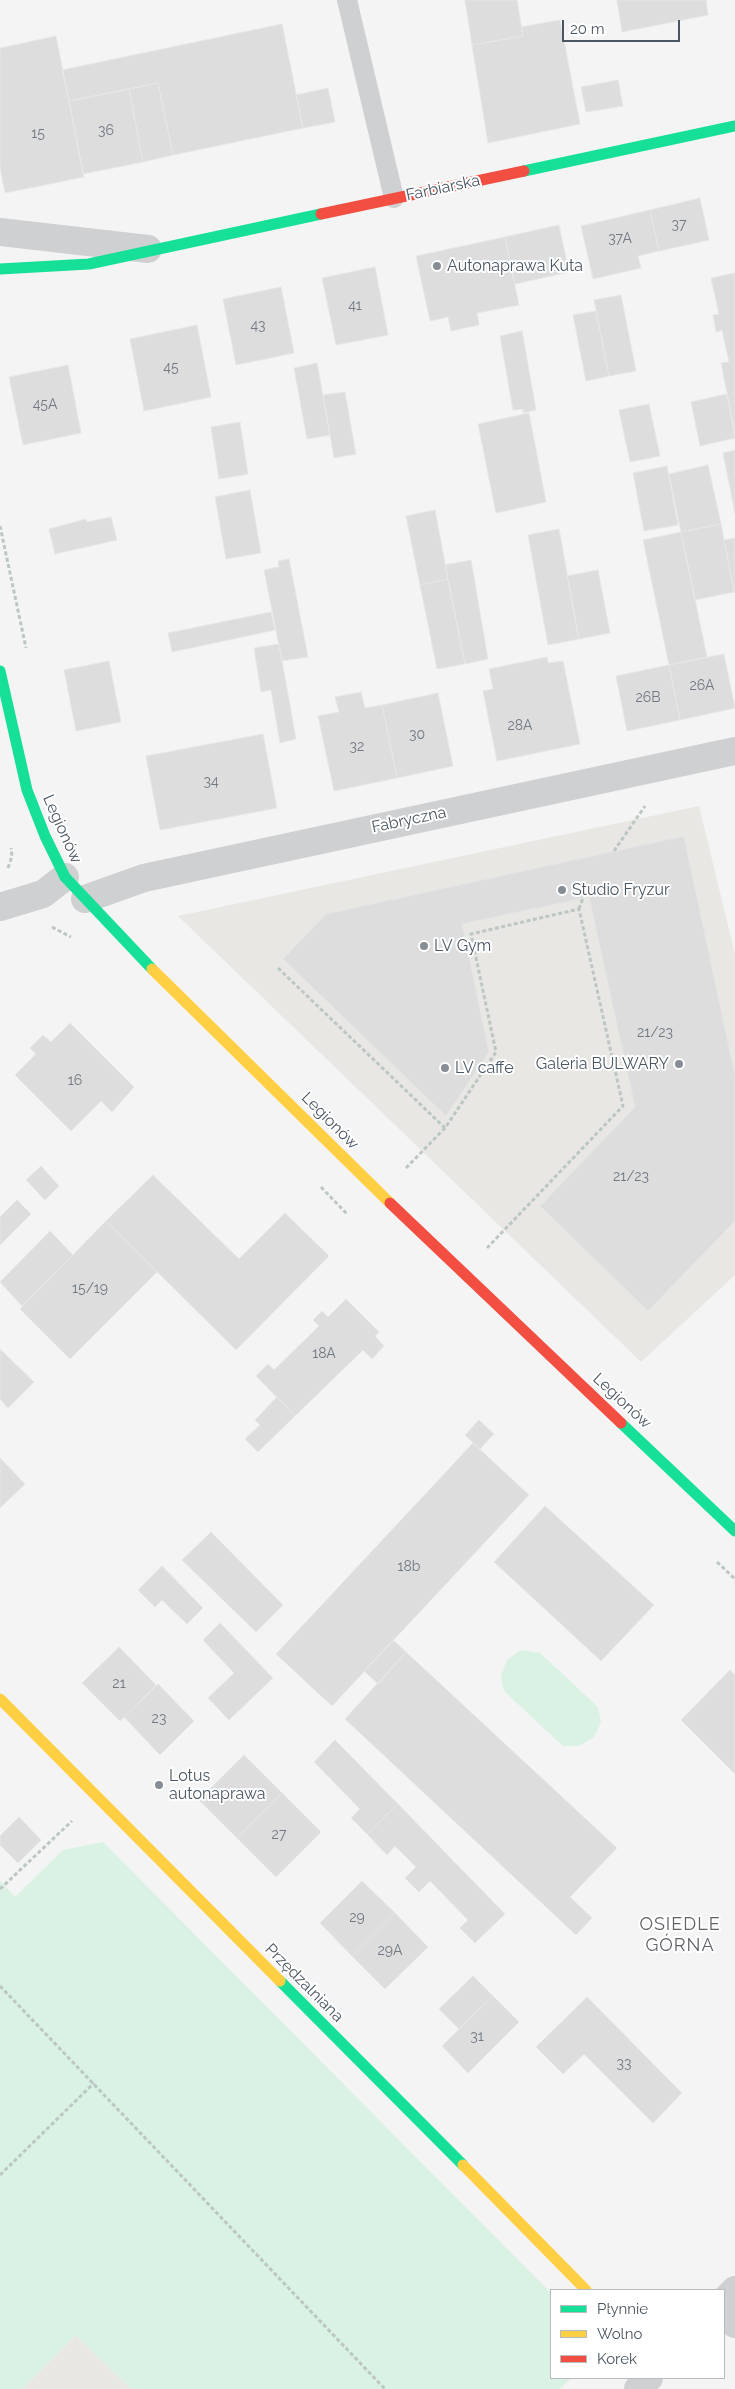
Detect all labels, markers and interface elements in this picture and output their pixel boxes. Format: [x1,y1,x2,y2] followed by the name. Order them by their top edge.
[565,10,682,42] scale bar
[570,20,605,38] text: 20 m
[98,123,114,139] house number: 36
[31,126,45,142] house number: 15
[404,171,482,205] street label: Farbiarska
[672,217,686,233] house number: 37
[608,231,632,247] house number: 37A
[447,256,583,276] place label: Autonaprawa Kuta
[431,260,443,272] marker: Autonaprawa Kuta
[348,298,362,314] house number: 41
[250,318,266,334] house number: 43
[163,360,179,376] house number: 45
[33,397,57,413] house number: 45A
[690,678,714,694] house number: 26A
[635,690,661,706] house number: 26B
[508,718,532,734] house number: 28A
[409,727,425,743] house number: 30
[350,739,364,755] house number: 32
[203,774,219,790] house number: 34
[38,792,86,866] street label: Legionów
[370,803,448,837] street label: Fabryczna
[572,880,670,900] place label: Studio Fryzur
[556,884,568,896] marker: Studio Fryzur
[434,936,491,956] place label: LV Gym
[418,940,430,952] marker: LV Gym
[637,1025,673,1041] house number: 21/23
[536,1054,669,1074] place label: Galeria BULWARY
[455,1058,514,1078] place label: LV caffe
[673,1058,685,1070] marker: Galeria BULWARY
[439,1062,451,1074] marker: LV caffe
[68,1073,82,1089] house number: 16
[297,1088,363,1154] street label: Legionów
[613,1169,649,1185] house number: 21/23
[72,1281,108,1297] house number: 15/19
[312,1346,336,1362] house number: 18A
[589,1369,655,1433] street label: Legionów
[398,1559,420,1575] house number: 18b
[112,1676,126,1692] house number: 21
[152,1711,166,1727] house number: 23
[169,1766,265,1804] place label: Lotus autonaprawa
[153,1779,165,1791] marker: Lotus autonaprawa
[272,1827,286,1843] house number: 27
[349,1910,365,1926] house number: 29
[639,1914,721,1956] district label: OSIEDLE GÓRNA
[261,1940,347,2026] street label: Przędzalniana
[378,1943,402,1959] house number: 29A
[470,2029,484,2045] house number: 31
[617,2056,631,2072] house number: 33
[550,2289,725,2379] legend
[597,2300,648,2318] text: Płynnie
[597,2325,642,2343] text: Wolno
[597,2350,637,2368] text: Korek

